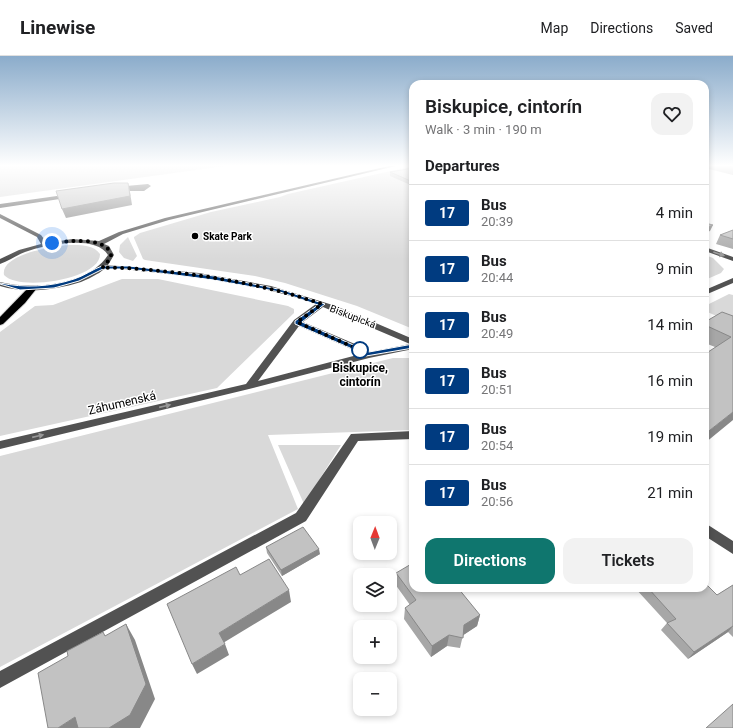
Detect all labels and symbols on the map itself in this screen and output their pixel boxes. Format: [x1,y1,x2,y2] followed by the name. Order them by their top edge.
[190,231,200,241] marker: Skate Park
[203,231,253,242] place label: Skate Park
[42,233,62,253] your location
[713,252,725,258] one-way arrow
[328,303,377,330] street label: Biskupická
[351,341,369,359] marker: Biskupice, cintorín
[332,361,388,389] place label: Biskupice, cintorín
[87,388,157,418] street label: Záhumenská
[158,403,171,409] one-way arrow
[32,433,44,439] one-way arrow
[353,516,397,560] north arrow

